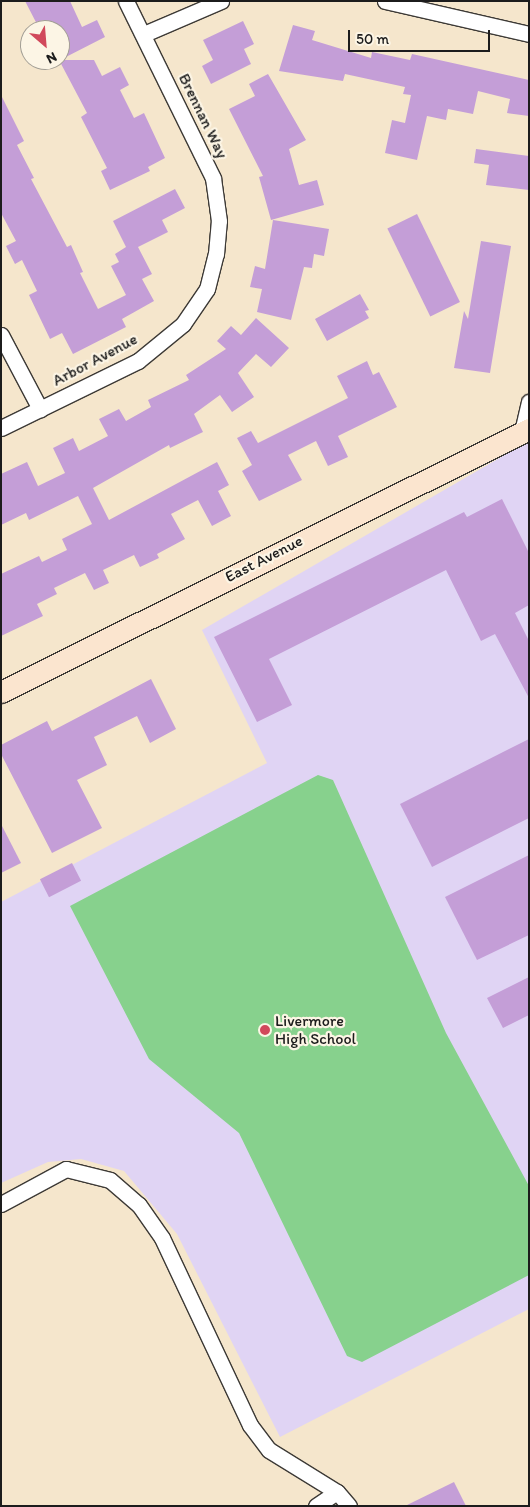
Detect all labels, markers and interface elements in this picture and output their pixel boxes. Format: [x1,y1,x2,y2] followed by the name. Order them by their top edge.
[20,20,70,70] north arrow
[350,20,492,52] scale bar
[356,30,389,48] text: 50 m
[44,48,60,68] text: N
[174,71,232,161] street label: Brennan Way
[49,330,141,390] street label: Arbor Avenue
[222,531,306,587] street label: East Avenue
[275,1011,356,1049] place label: Livermore High School
[259,1024,271,1036] marker: Livermore High School

